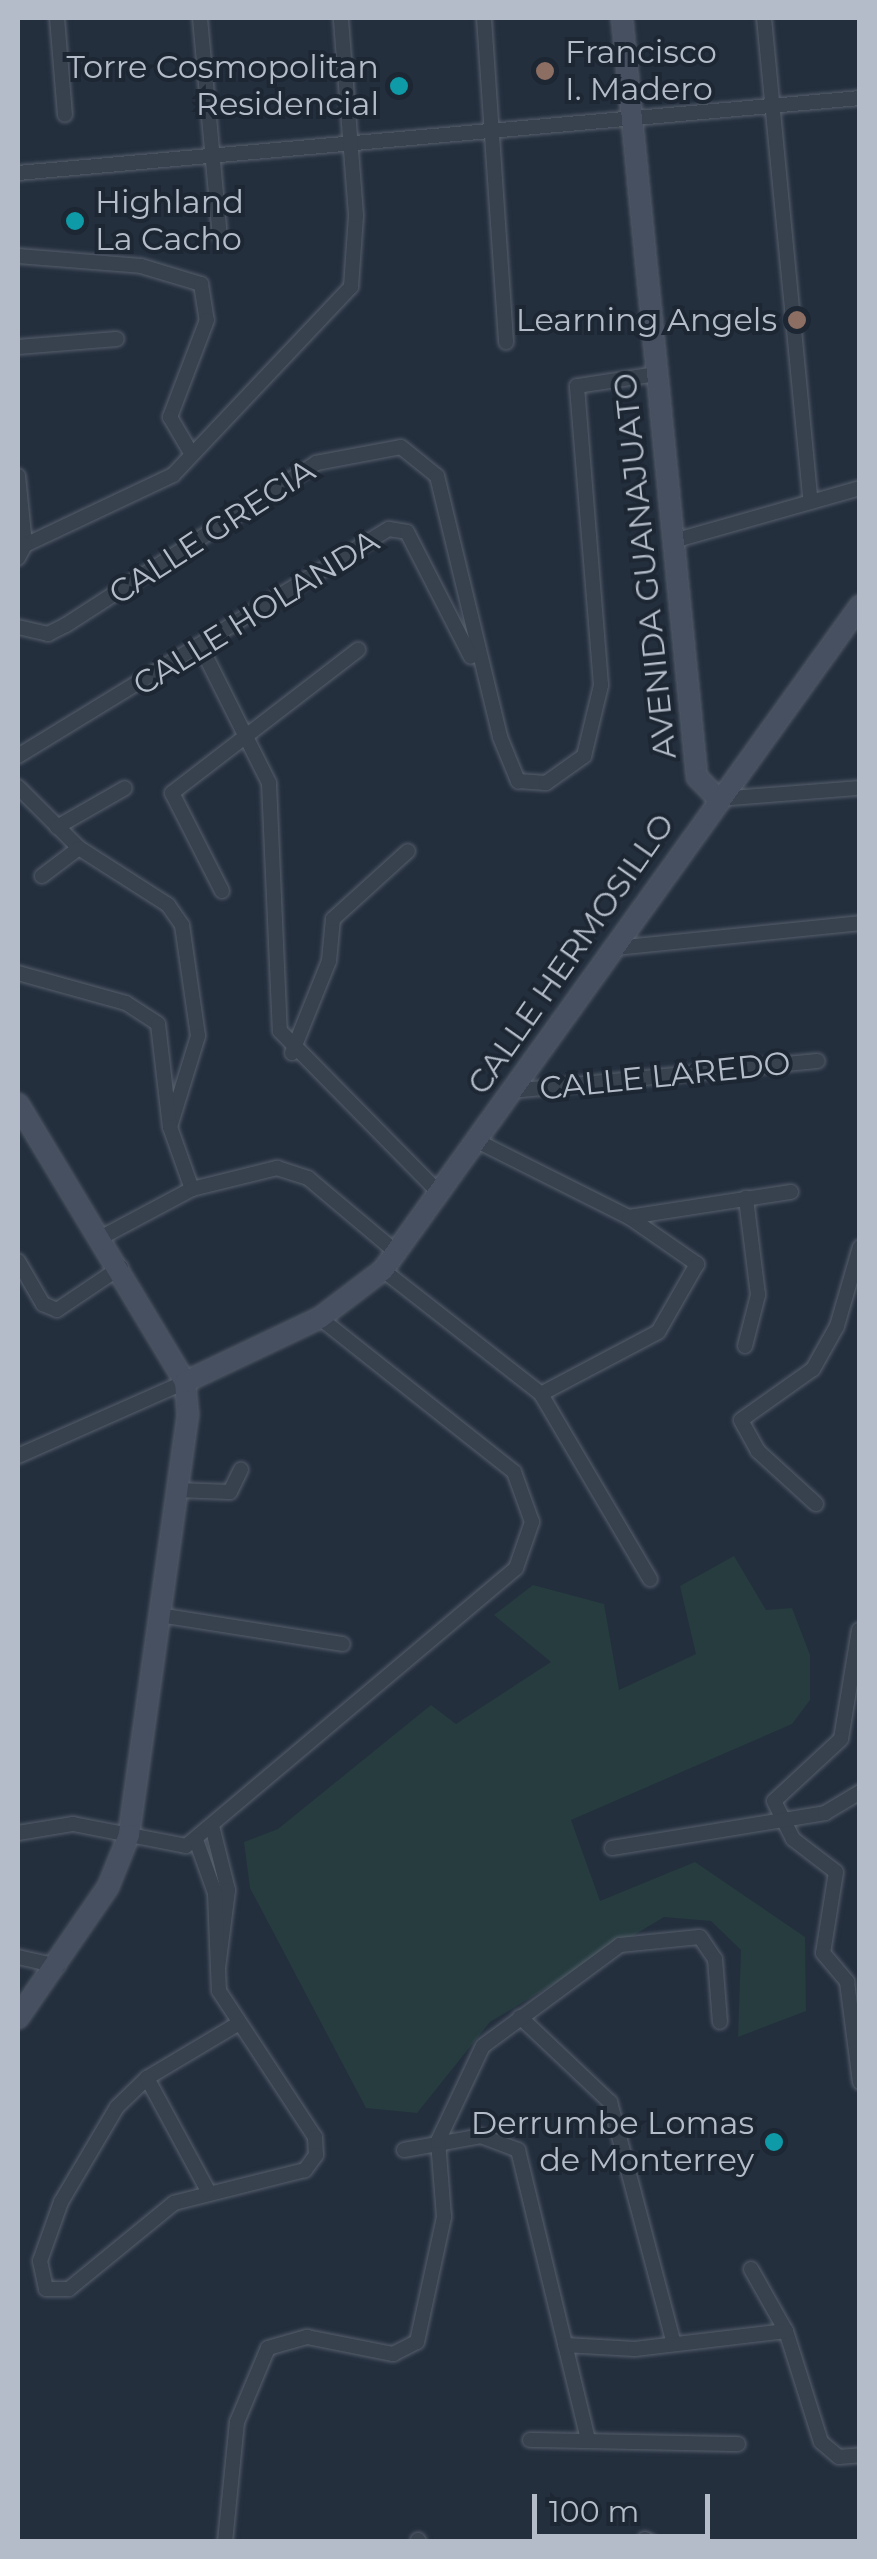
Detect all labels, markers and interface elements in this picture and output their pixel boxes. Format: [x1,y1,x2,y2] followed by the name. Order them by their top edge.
[565,34,717,109] place label: Francisco I. Madero
[66,49,379,124] place label: Torre Cosmopolitan Residencial
[534,60,556,82] marker: Francisco I. Madero
[388,75,410,97] marker: Torre Cosmopolitan Residencial
[95,184,244,259] place label: Highland La Cacho
[64,210,86,232] marker: Highland La Cacho
[516,301,777,339] place label: Learning Angels
[786,309,808,331] marker: Learning Angels
[606,371,684,761] street label: AVENIDA GUANAJUATO
[102,451,322,613] street label: CALLE GRECIA
[126,522,386,704] street label: CALLE HOLANDA
[459,806,683,1102] street label: CALLE HERMOSILLO
[538,1044,792,1108] street label: CALLE LAREDO
[471,2105,754,2180] place label: Derrumbe Lomas de Monterrey
[763,2131,785,2153] marker: Derrumbe Lomas de Monterrey
[537,2474,714,2536] scale bar
[549,2493,639,2530] text: 100 m

